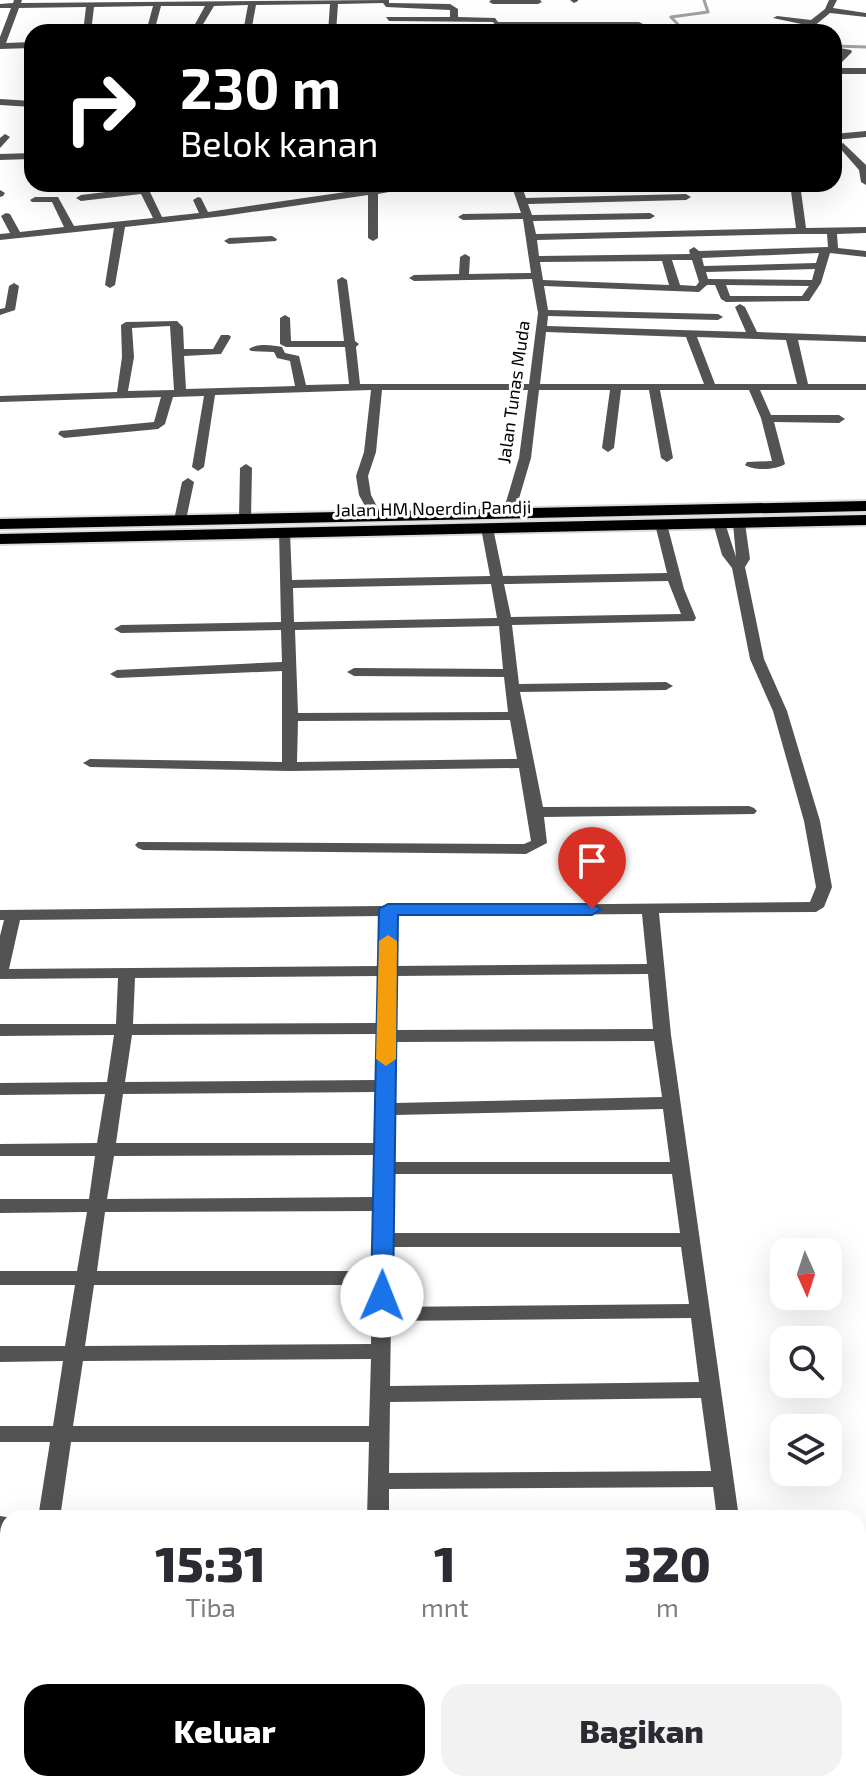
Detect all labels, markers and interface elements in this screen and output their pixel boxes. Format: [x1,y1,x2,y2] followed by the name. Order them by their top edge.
[180,53,341,120] text: 230 m
[48,56,152,160] icon: right
[180,121,378,164] text: Belok kanan
[492,319,534,465] street label: Jalan Tunas Muda
[335,495,531,521] street label: Jalan HM Noerdin Pandji
[558,827,626,909] pin
[570,839,614,883] icon: arrive
[770,1238,842,1310] north arrow
[770,1238,842,1486] map controls
[340,1254,424,1338] position arrow
[770,1326,842,1398] button: search
[770,1414,842,1486] button: layers
[155,1534,266,1592] text: 15:31
[434,1534,456,1592] text: 1
[624,1534,711,1592] text: 320
[185,1591,236,1622] text: Tiba
[421,1591,469,1622] text: mnt
[656,1591,679,1622] text: m
[24,1684,425,1776] button: Keluar
[441,1684,842,1776] button: Bagikan

